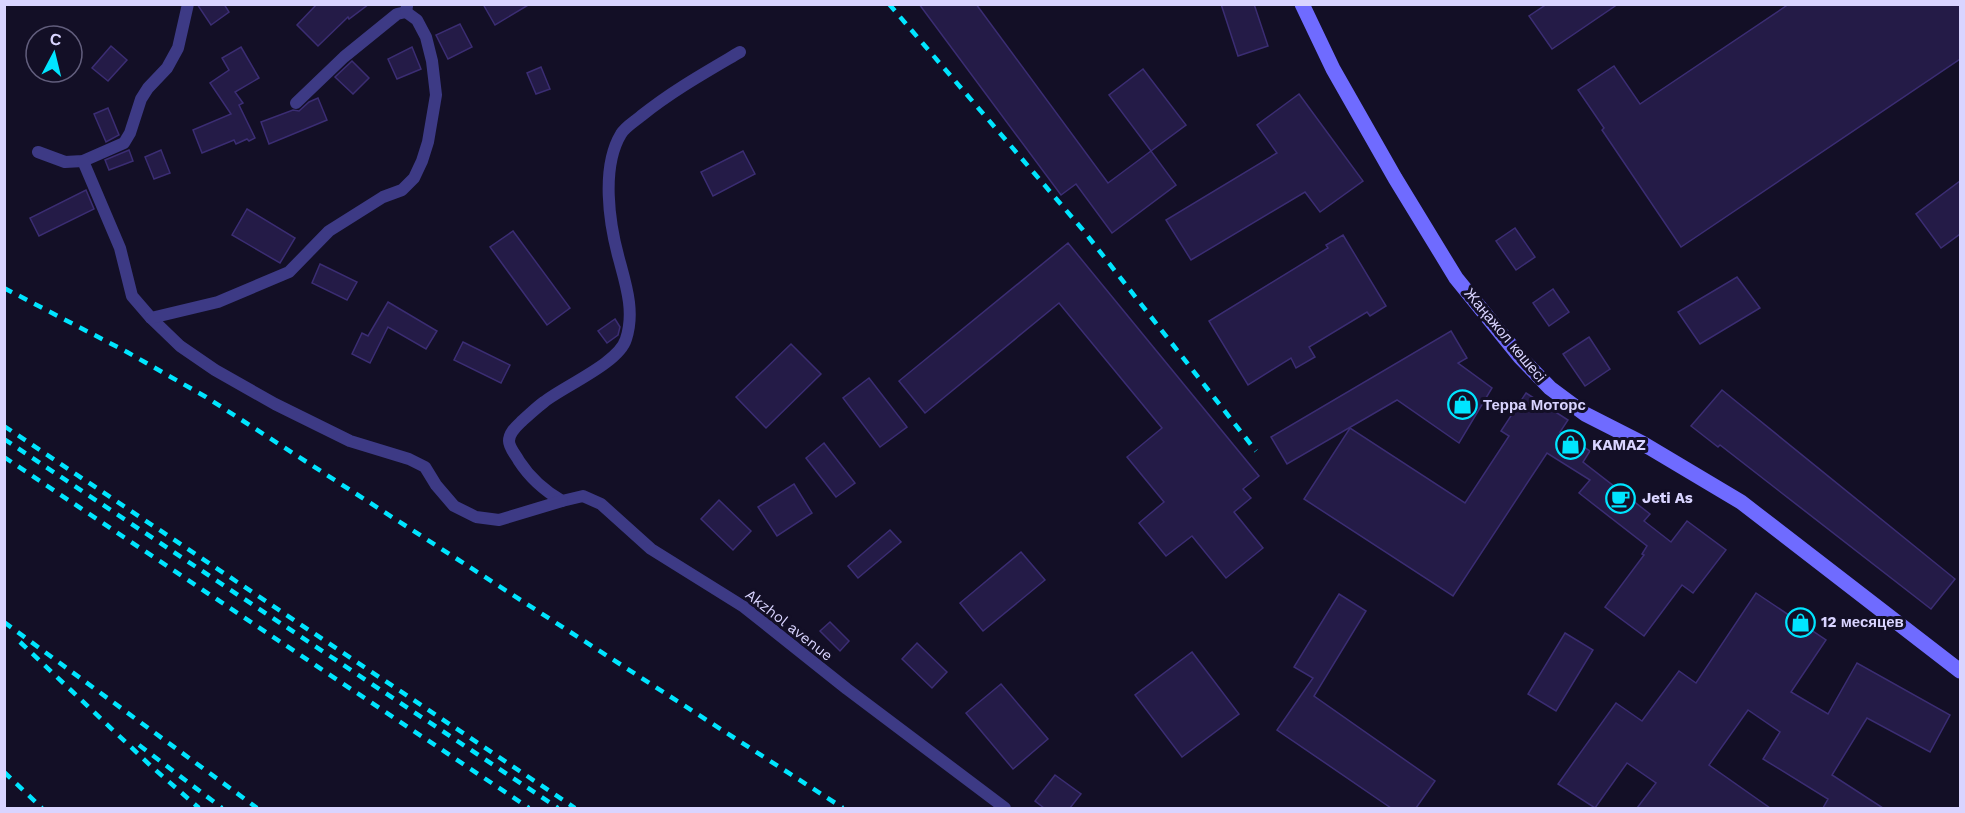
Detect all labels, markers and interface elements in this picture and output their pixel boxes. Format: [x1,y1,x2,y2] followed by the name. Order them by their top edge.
[24,24,84,84] north arrow
[49,29,63,50] text: С
[1460,284,1550,386] street label: Жаңажол көшесі
[1446,389,1478,421] shop icon: Терра Моторс
[1483,396,1586,414] place label: Терра Моторс
[1555,429,1587,461] shop icon: KAMAZ
[1592,436,1646,454] place label: KAMAZ
[1605,482,1637,514] cafe icon: Jeti As
[1642,489,1693,507] place label: Jeti As
[742,585,836,665] street label: Akzhol avenue
[1784,606,1816,638] shop icon: 12 месяцев
[1821,613,1904,631] place label: 12 месяцев

